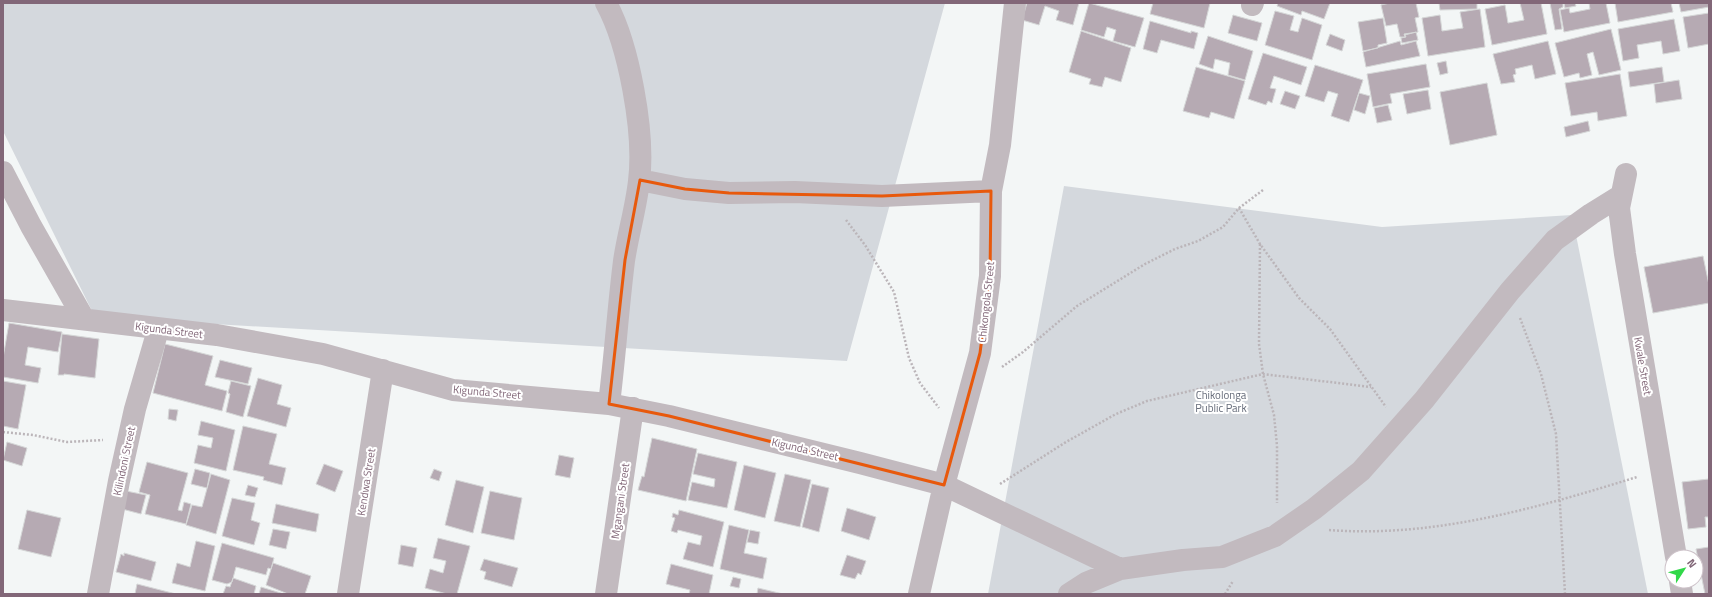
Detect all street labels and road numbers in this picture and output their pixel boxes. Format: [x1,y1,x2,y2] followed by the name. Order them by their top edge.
[974,261,998,343] street label: Chikongola Street
[134,318,204,342] street label: Kigunda Street
[1630,336,1656,396] street label: Kwale Street
[452,381,522,403] street label: Kigunda Street
[109,425,139,497] street label: Kilindoni Street
[770,434,840,464] street label: Kigunda Street
[353,447,379,517] street label: Kendwa Street
[607,462,633,540] street label: Mgangani Street

